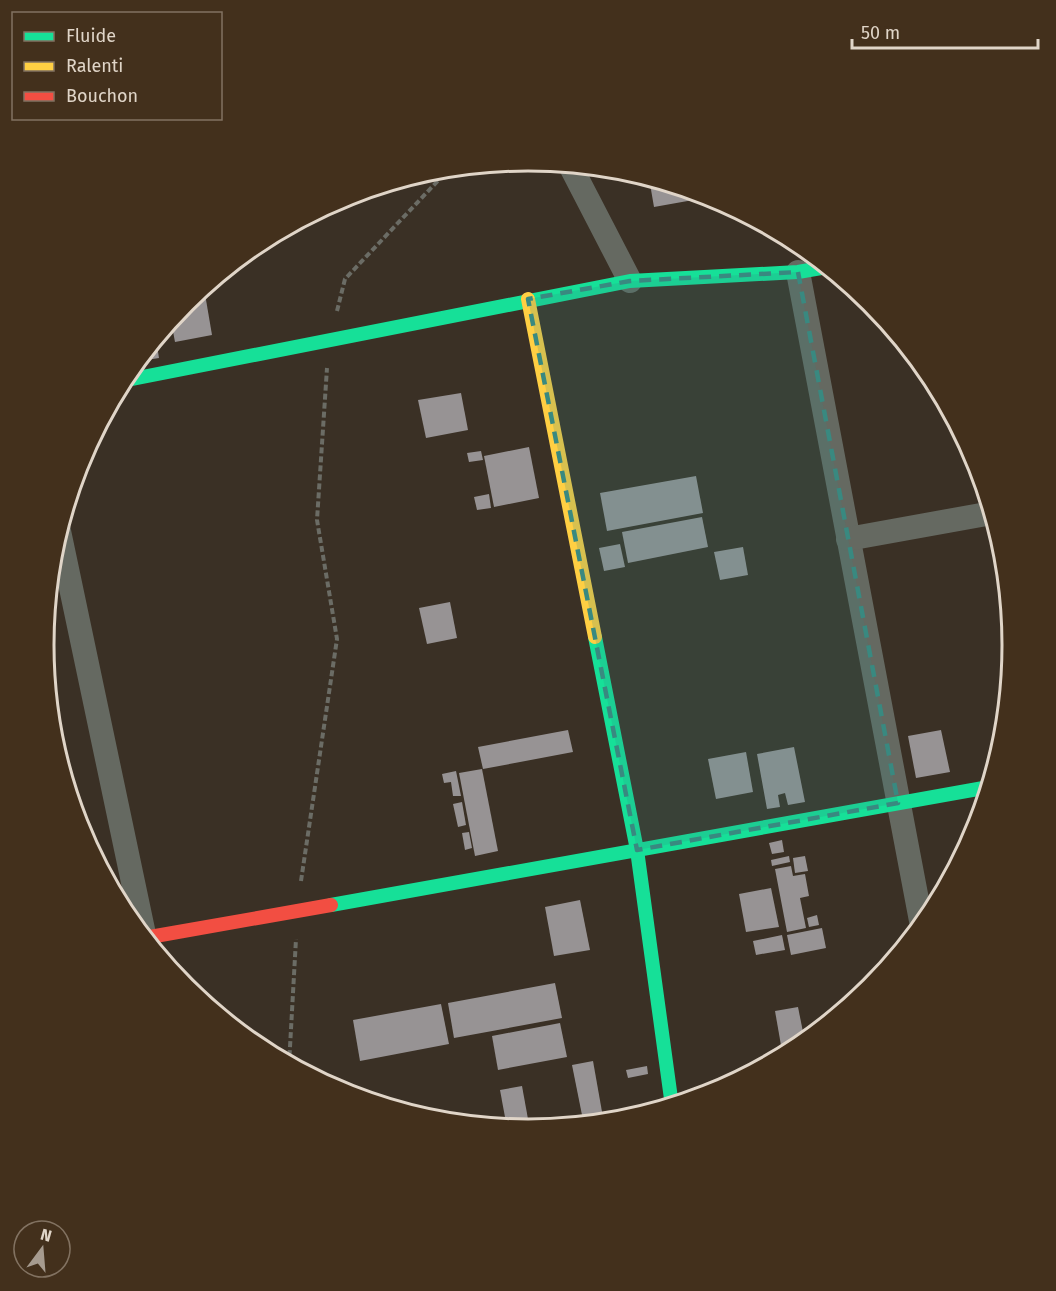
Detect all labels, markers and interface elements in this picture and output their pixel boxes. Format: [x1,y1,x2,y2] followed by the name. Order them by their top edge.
[12,12,222,120] legend
[852,12,1038,50] scale bar
[861,22,900,44] text: 50 m
[66,25,116,47] text: Fluide
[66,55,123,77] text: Ralenti
[66,85,138,107] text: Bouchon
[12,1219,72,1279] north arrow
[38,1224,54,1246] text: N

